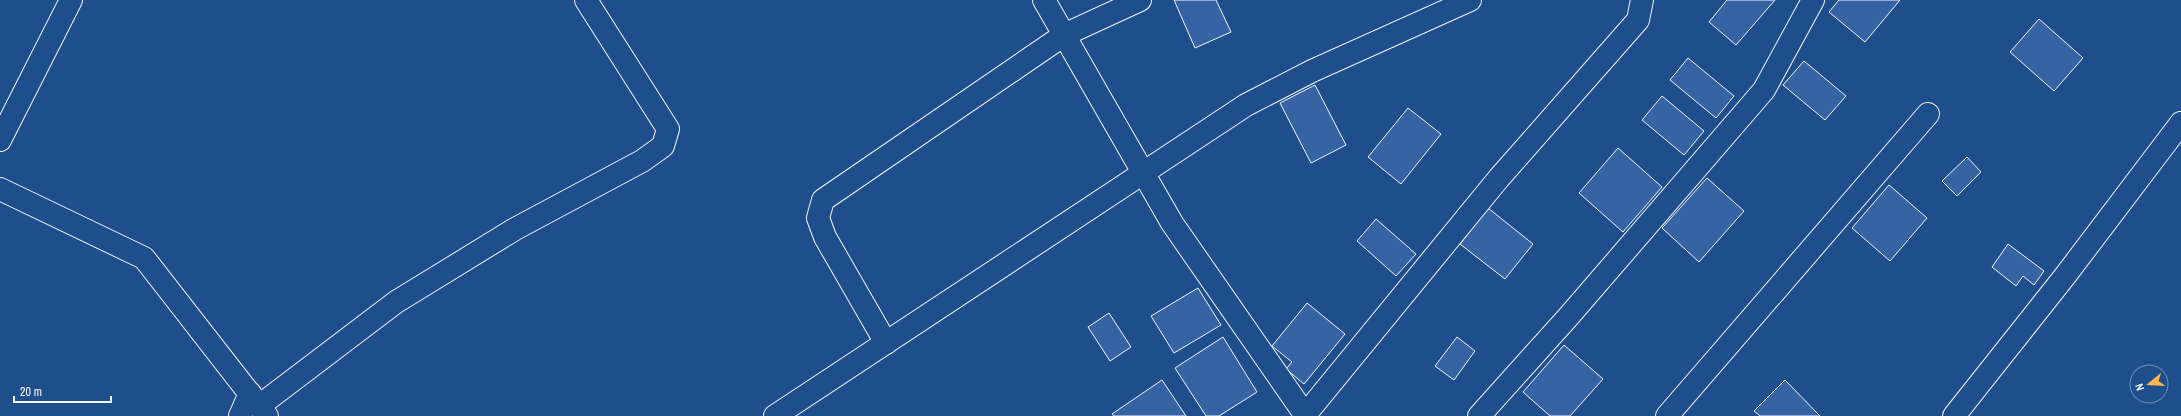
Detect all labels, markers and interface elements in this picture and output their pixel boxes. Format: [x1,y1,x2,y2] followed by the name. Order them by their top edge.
[2129,364,2169,404] north arrow
[14,378,111,404] scale bar
[2132,382,2147,392] text: N
[20,384,42,400] text: 20 m

